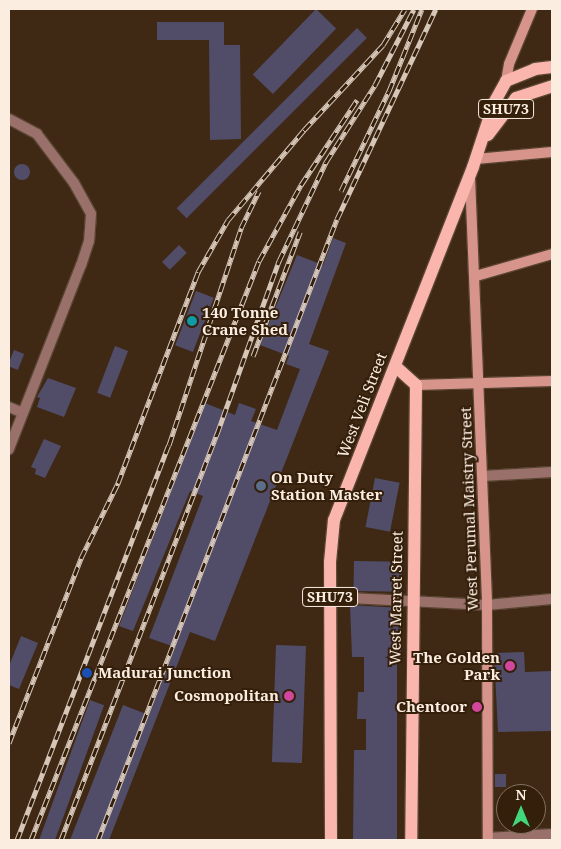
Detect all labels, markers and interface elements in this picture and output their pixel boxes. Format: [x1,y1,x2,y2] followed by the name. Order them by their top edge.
[477,98,535,120] road number: SHU73
[202,303,288,338] place label: 140 Tonne Crane Shed
[186,315,198,327] marker: 140 Tonne Crane Shed
[334,350,390,460] street label: West Veli Street
[456,407,482,611] street label: West Perumal Maistry Street
[271,468,382,503] place label: On Duty Station Master
[255,480,267,492] marker: On Duty Station Master
[386,531,406,665] street label: West Marret Street
[301,586,359,608] road number: SHU73
[413,648,500,683] place label: The Golden Park
[504,660,516,672] marker: The Golden Park
[98,664,231,682] place label: Madurai Junction
[80,666,94,680] marker: Madurai Junction
[174,687,279,705] place label: Cosmopolitan
[283,690,295,702] marker: Cosmopolitan
[396,698,467,716] place label: Chentoor
[471,701,483,713] marker: Chentoor
[496,784,546,834] north arrow
[515,785,527,804] text: N

